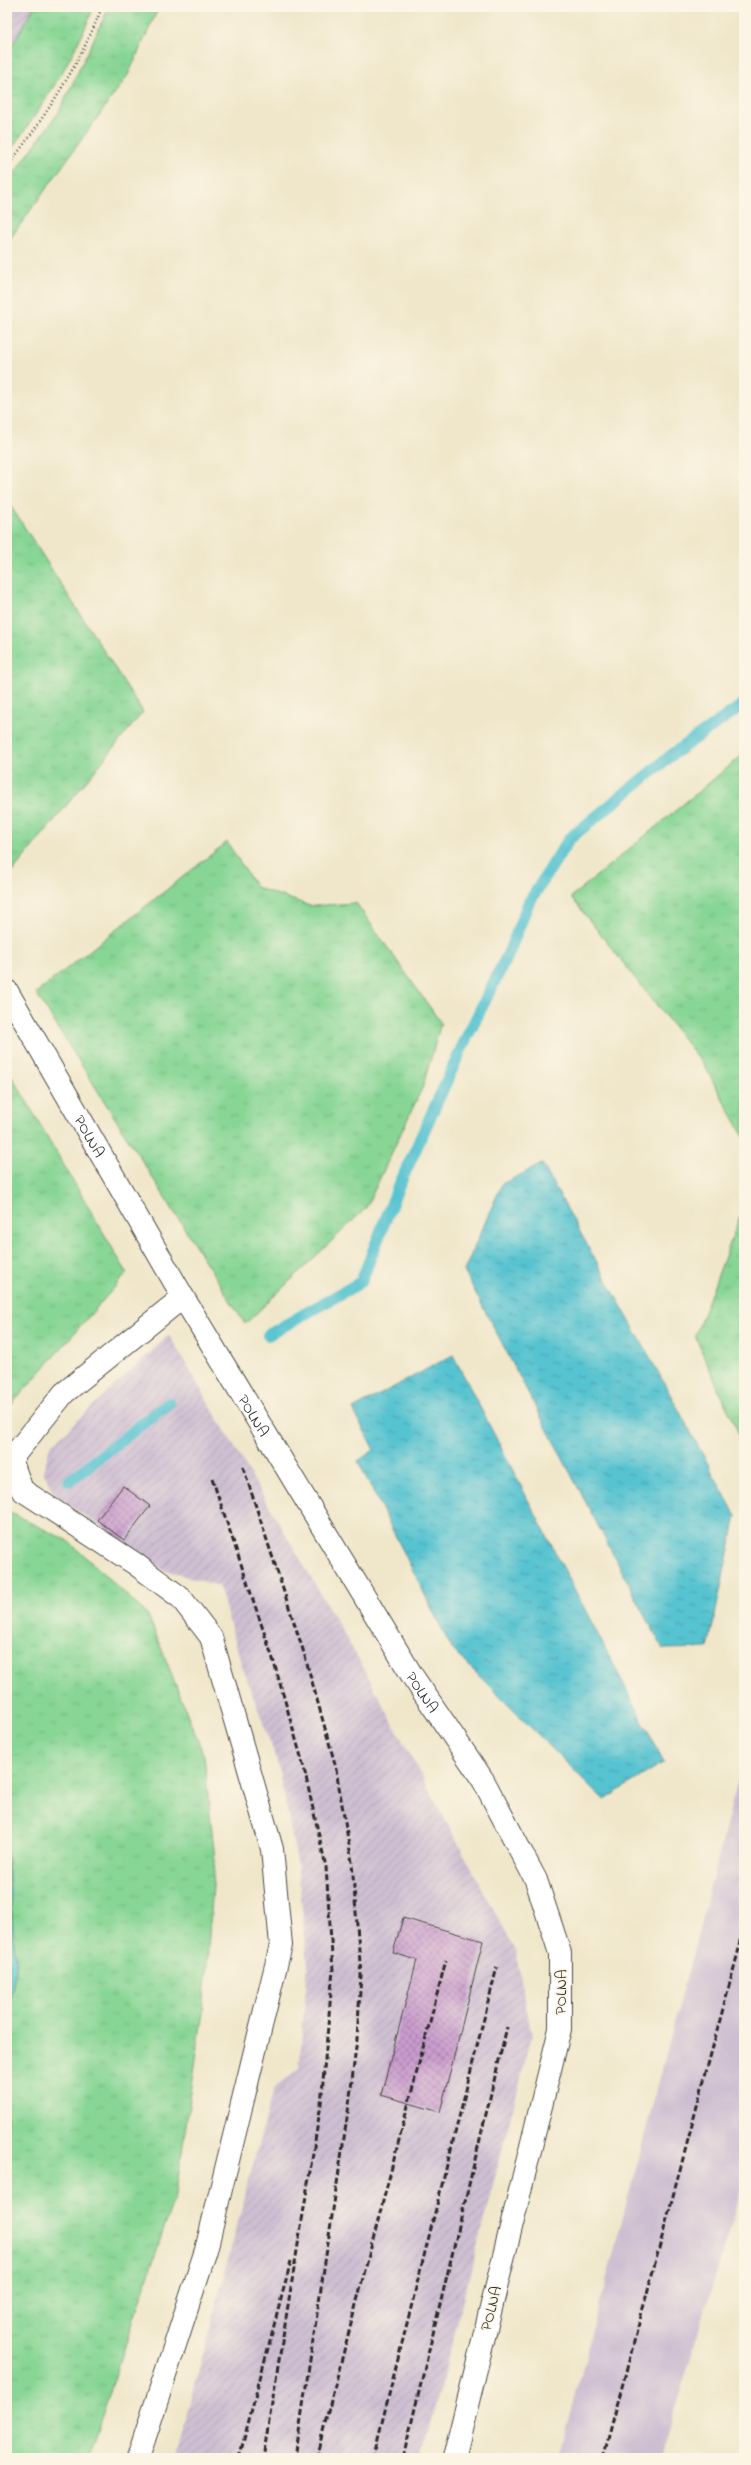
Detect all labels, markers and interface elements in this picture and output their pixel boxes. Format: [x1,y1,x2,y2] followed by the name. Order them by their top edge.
[67,1111,110,1163] street label: POLNA
[231,1390,275,1442] street label: POLNA
[398,1668,444,1719] street label: POLNA
[550,1969,574,2015] street label: POLNA
[475,2283,509,2333] street label: POLNA

